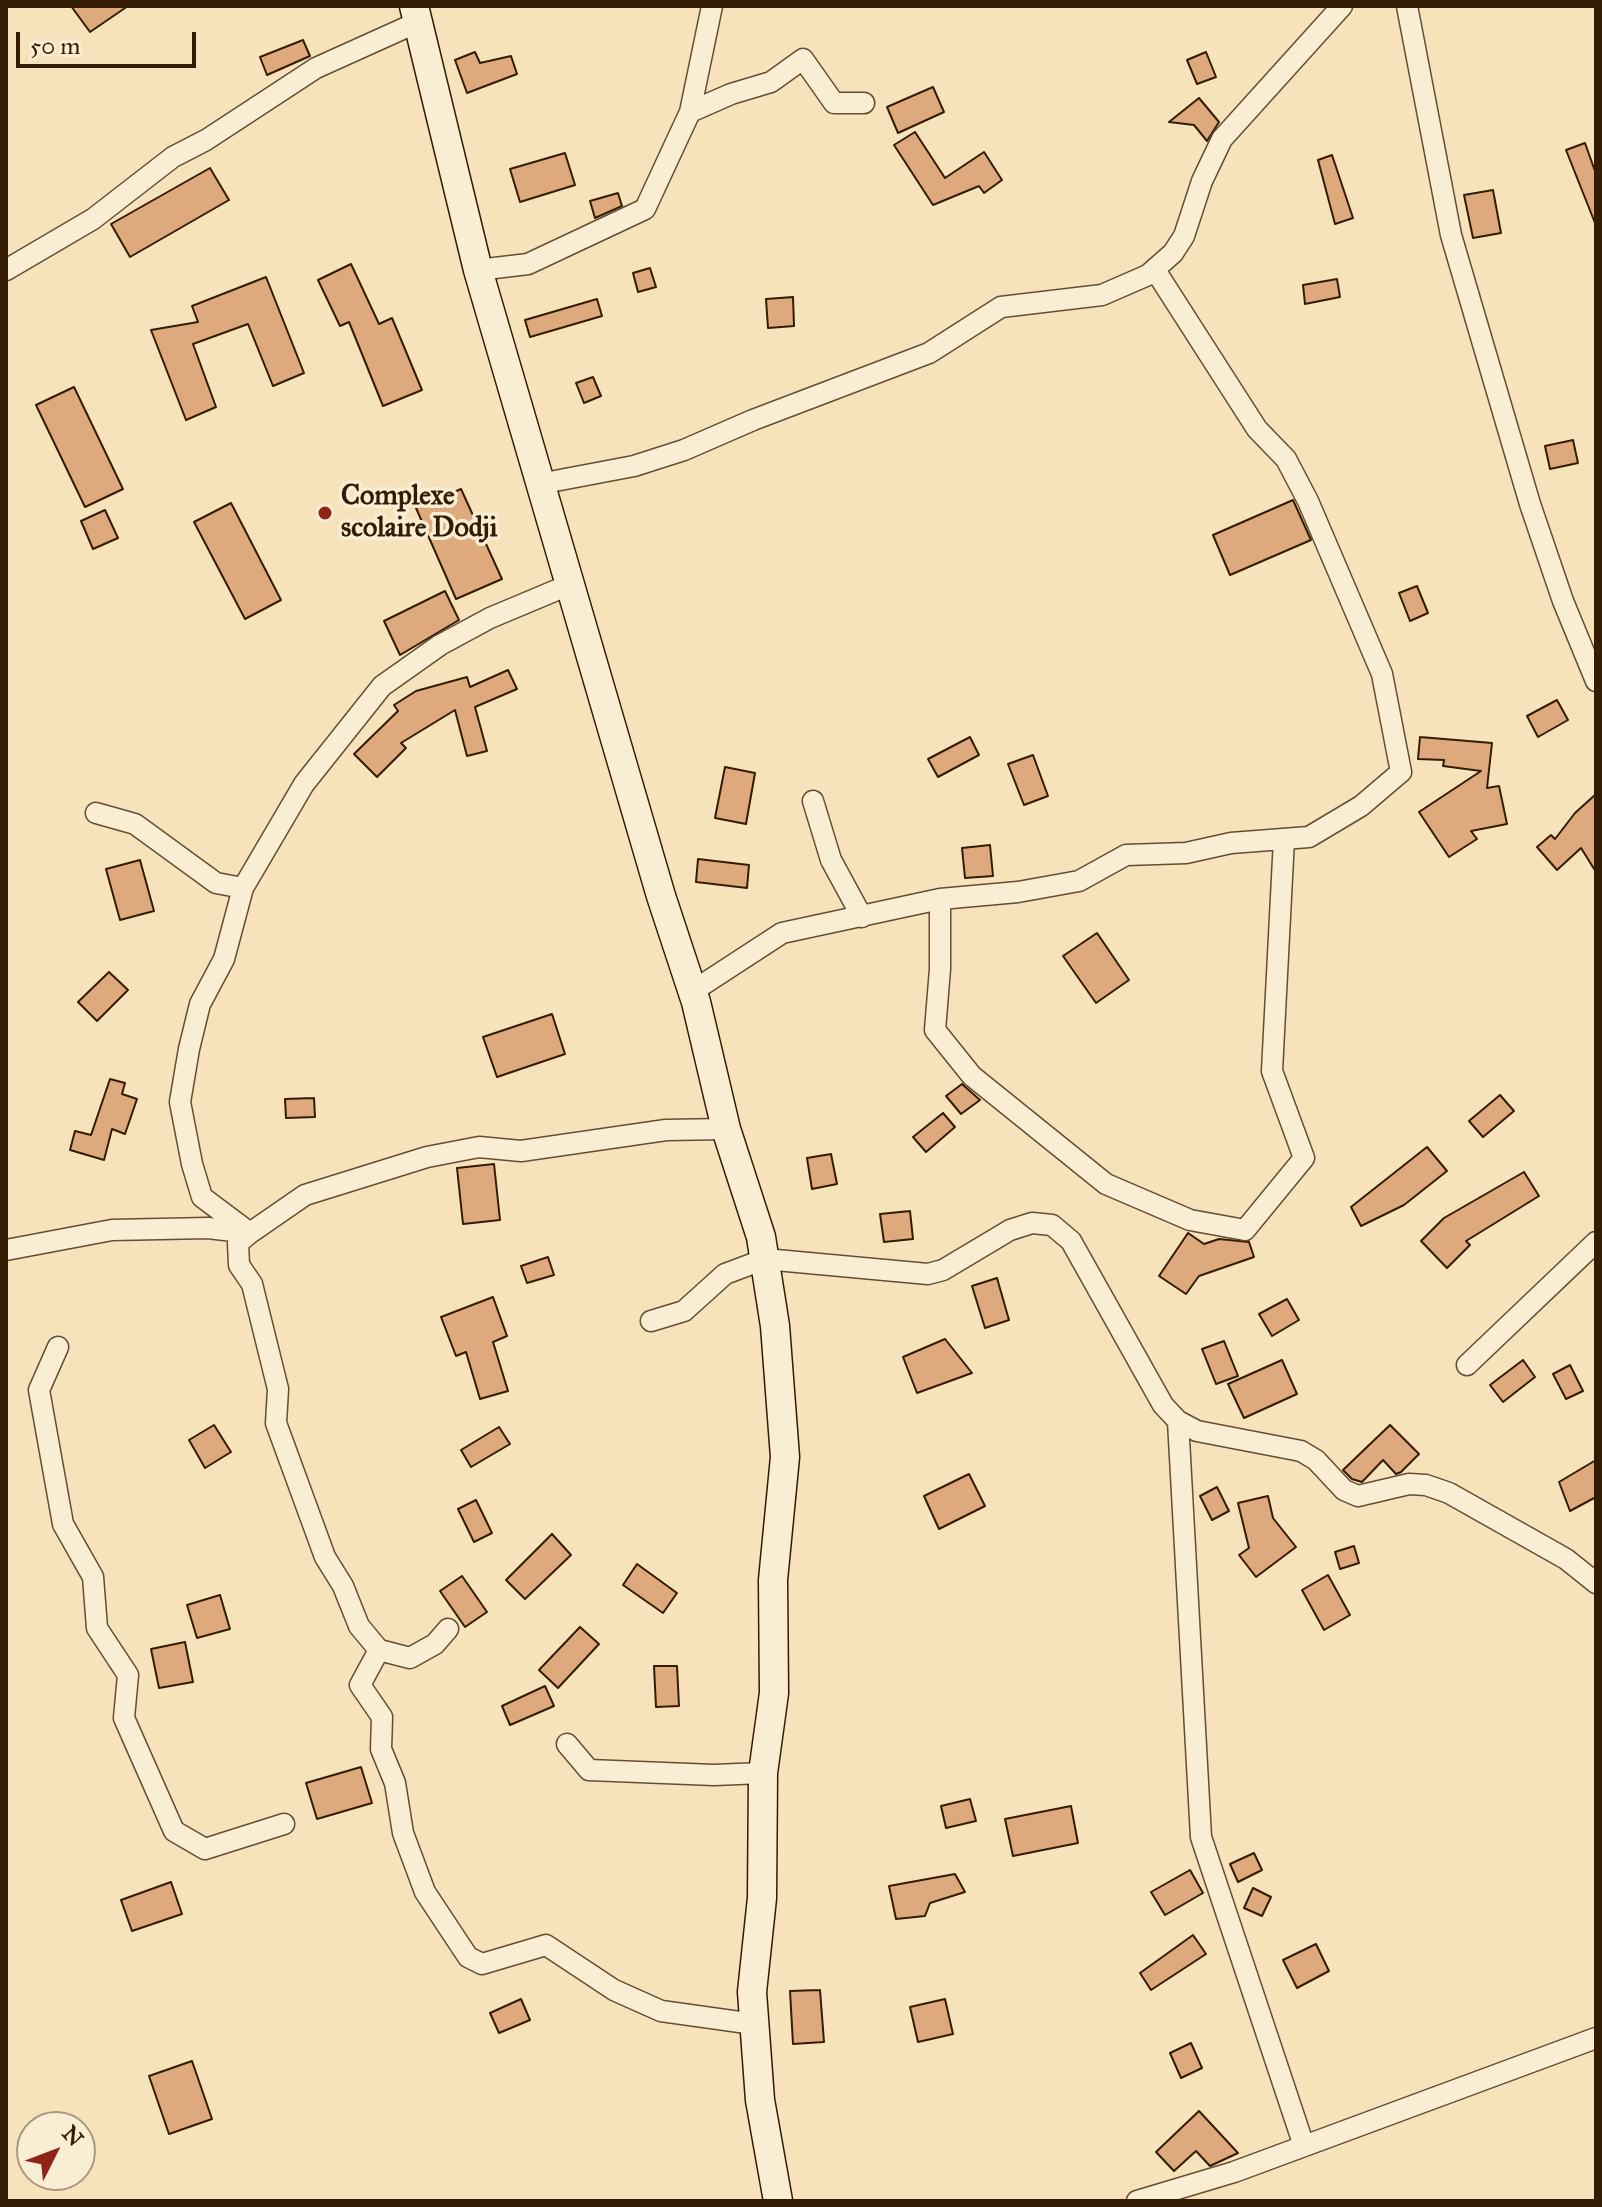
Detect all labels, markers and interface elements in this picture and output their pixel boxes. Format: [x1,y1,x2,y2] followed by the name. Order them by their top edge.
[20,16,200,66] scale bar
[30,31,80,61] text: 50 m
[341,480,497,546] place label: Complexe scolaire Dodji
[316,504,334,522] marker: Complexe scolaire Dodji
[16,2111,96,2191] north arrow
[56,2120,89,2152] text: N

